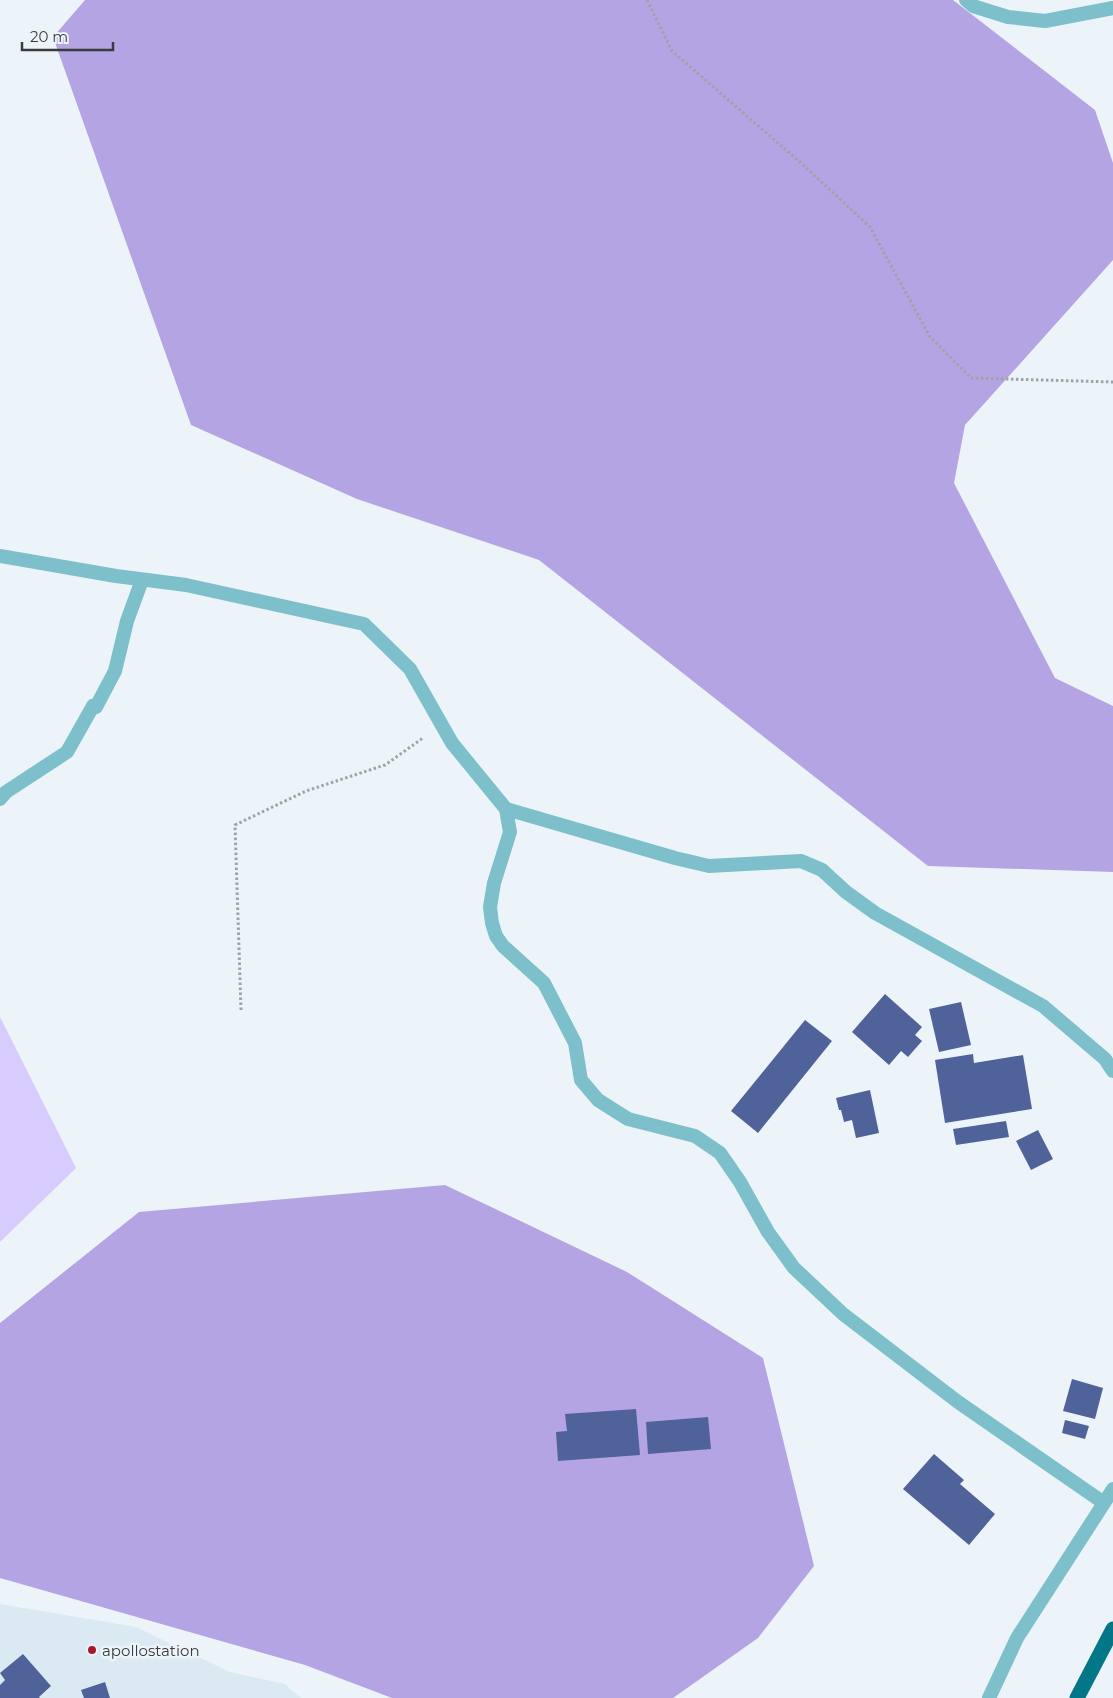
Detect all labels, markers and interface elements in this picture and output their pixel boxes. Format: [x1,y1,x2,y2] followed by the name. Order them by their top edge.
[22,20,114,52] scale bar
[30,27,68,46] text: 20 m
[102,1641,200,1660] place label: apollostation
[86,1644,98,1656] marker: apollostation

